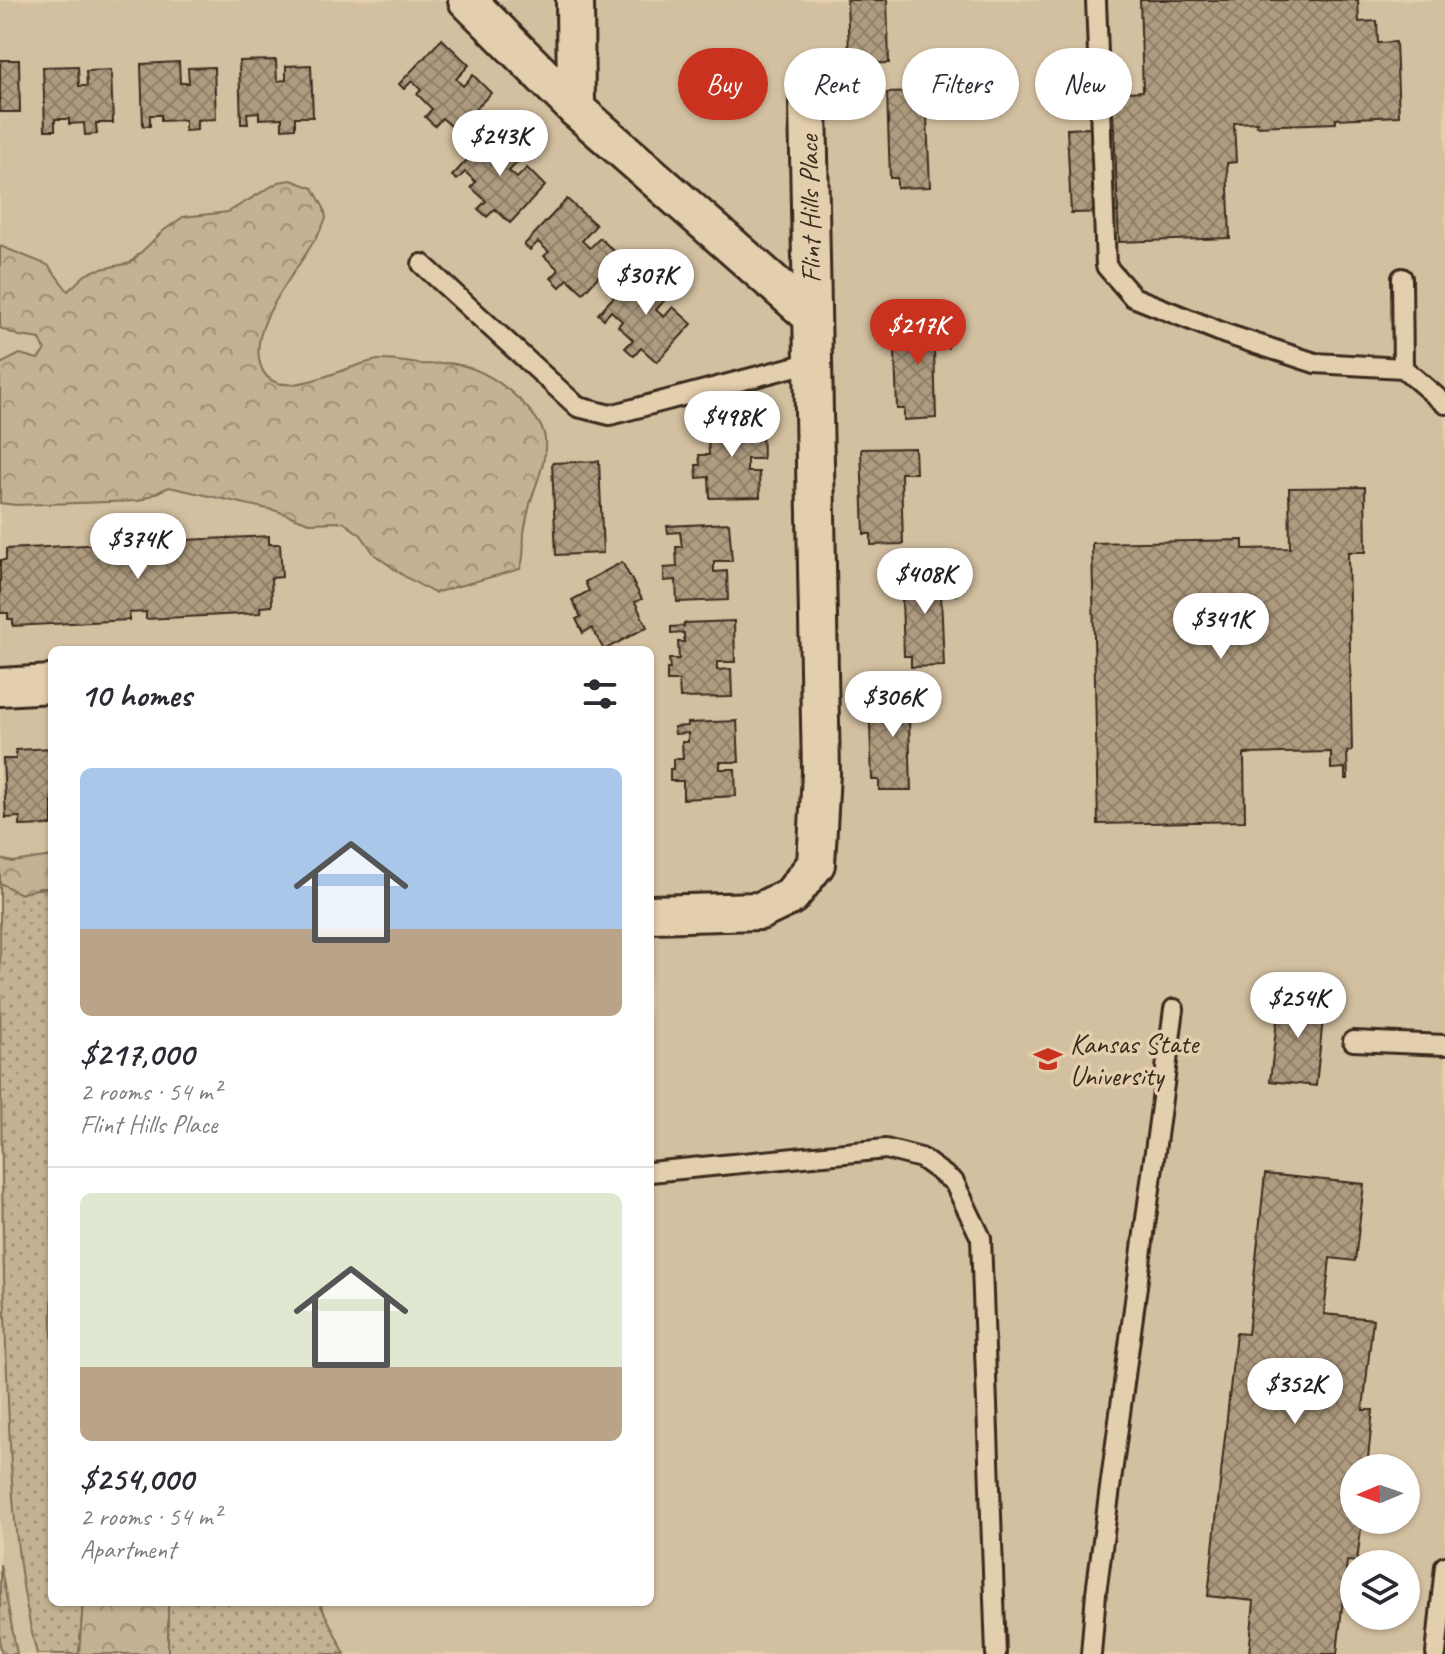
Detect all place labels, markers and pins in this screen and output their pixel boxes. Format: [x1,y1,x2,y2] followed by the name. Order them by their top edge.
[444,110,556,178] pin: $243K
[590,249,702,317] pin: $307K
[862,299,974,367] pin: $217K
[676,391,788,459] pin: $498K
[82,513,194,581] pin: $374K
[869,548,981,616] pin: $408K
[1165,593,1277,661] pin: $341K
[837,671,949,739] pin: $306K
[1242,972,1354,1040] pin: $254K
[1070,1026,1200,1093] place label: Kansas State University
[1033,1044,1063,1074] school or university icon: Kansas State University
[1239,1358,1351,1426] pin: $352K

